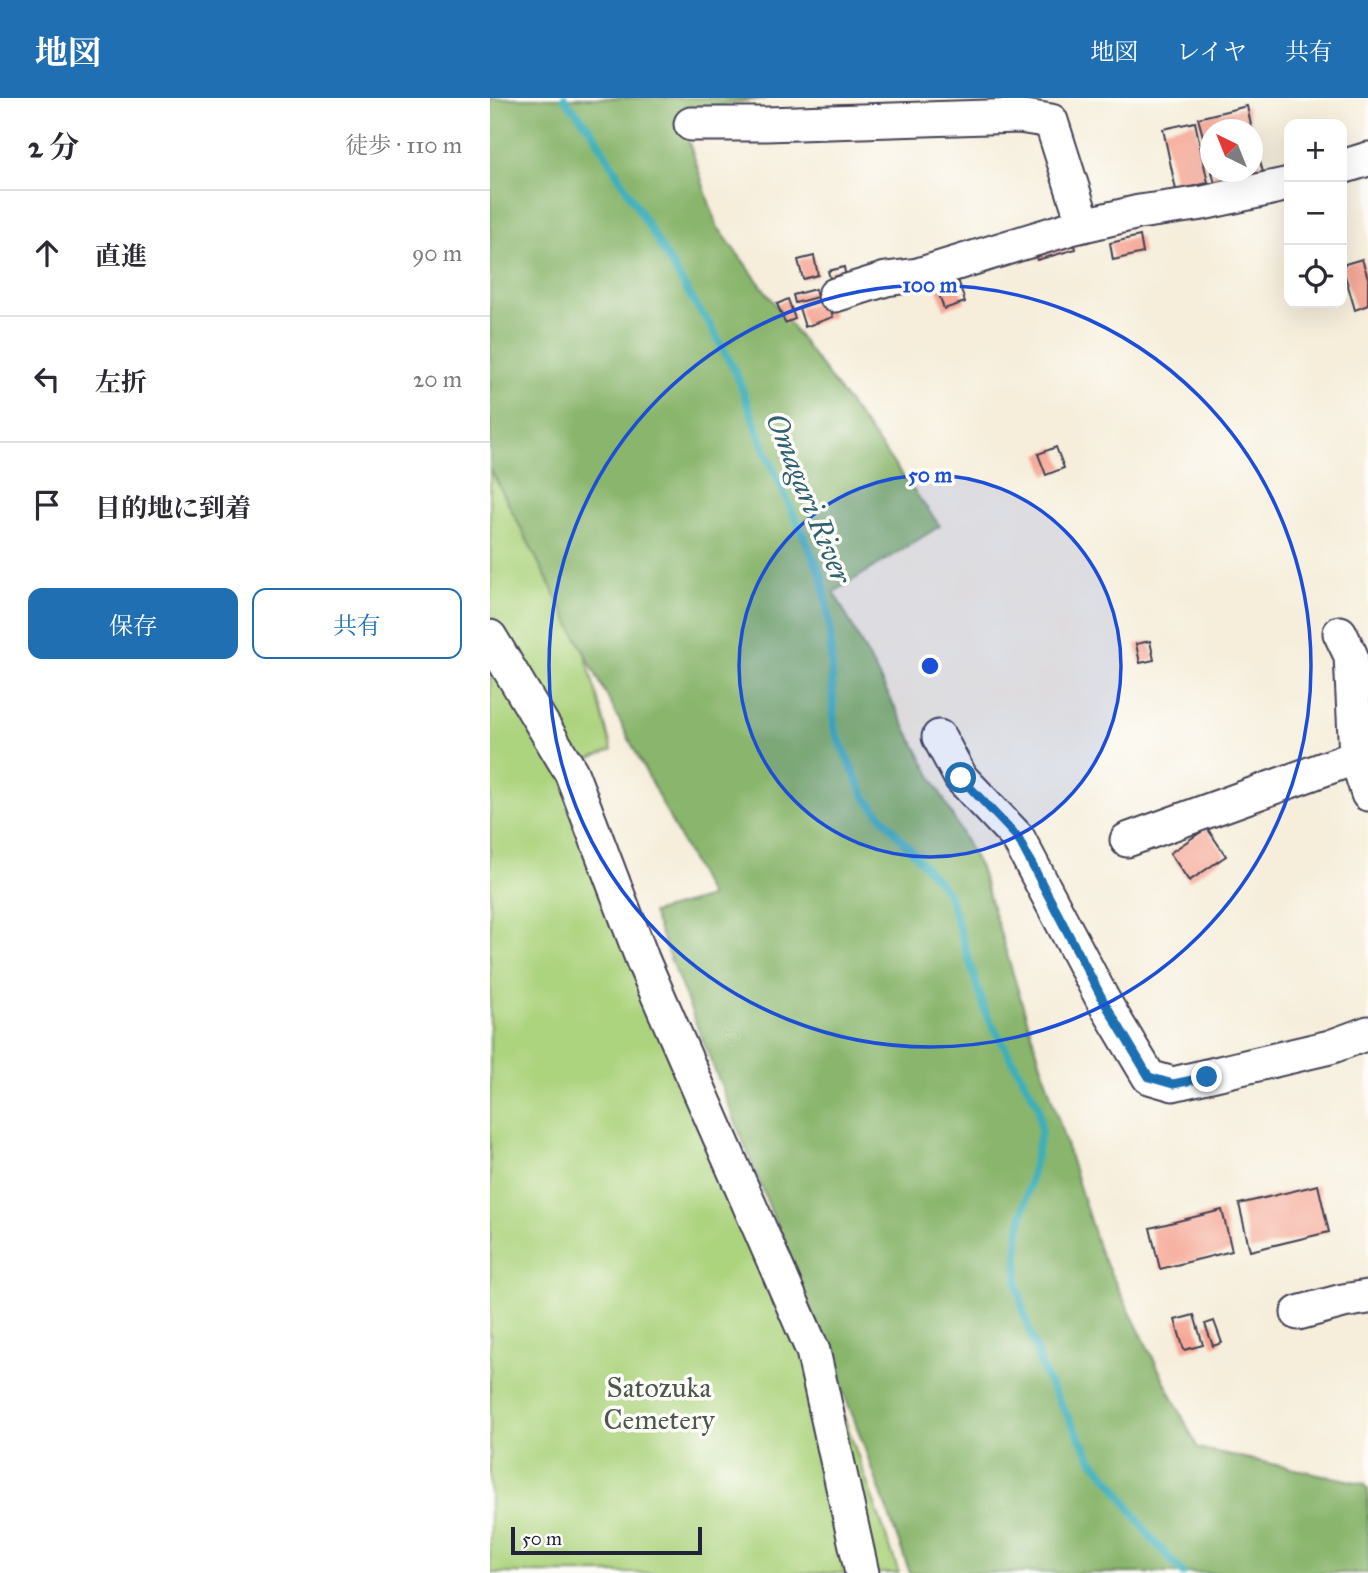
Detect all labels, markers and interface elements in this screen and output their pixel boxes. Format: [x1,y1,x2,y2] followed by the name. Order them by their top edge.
[35,33,101,73] text: 地図
[1090,37,1138,67] text: 地図
[1176,37,1247,67] text: レイヤ
[1285,37,1333,67] text: 共有
[1200,119,1263,182] north arrow
[1284,119,1347,308] map controls
[1284,119,1347,182] button: +
[28,129,79,165] text: 2 分
[345,131,462,159] text: 徒歩 · 110 m
[1284,182,1347,245] button: −
[28,234,66,272] icon: ahead
[412,239,462,267] text: 90 m
[95,240,147,272] text: 直進
[1284,245,1347,308] button: locate
[903,272,958,298] text: 100 m
[28,360,66,398] icon: left
[413,365,462,393] text: 20 m
[95,366,147,398] text: 左折
[758,407,860,590] water label: Omagari River
[908,462,952,488] text: 50 m
[28,486,66,524] icon: arrive
[95,492,251,524] text: 目的地に到着
[28,588,238,659] button: 保存
[252,588,462,659] button: 共有
[918,654,942,678] centre of rings
[945,762,976,793] route start
[1191,1061,1222,1092] route end
[603,1370,715,1437] park label: Satozuka Cemetery
[511,1524,702,1556] scale bar
[522,1527,562,1550] text: 50 m

